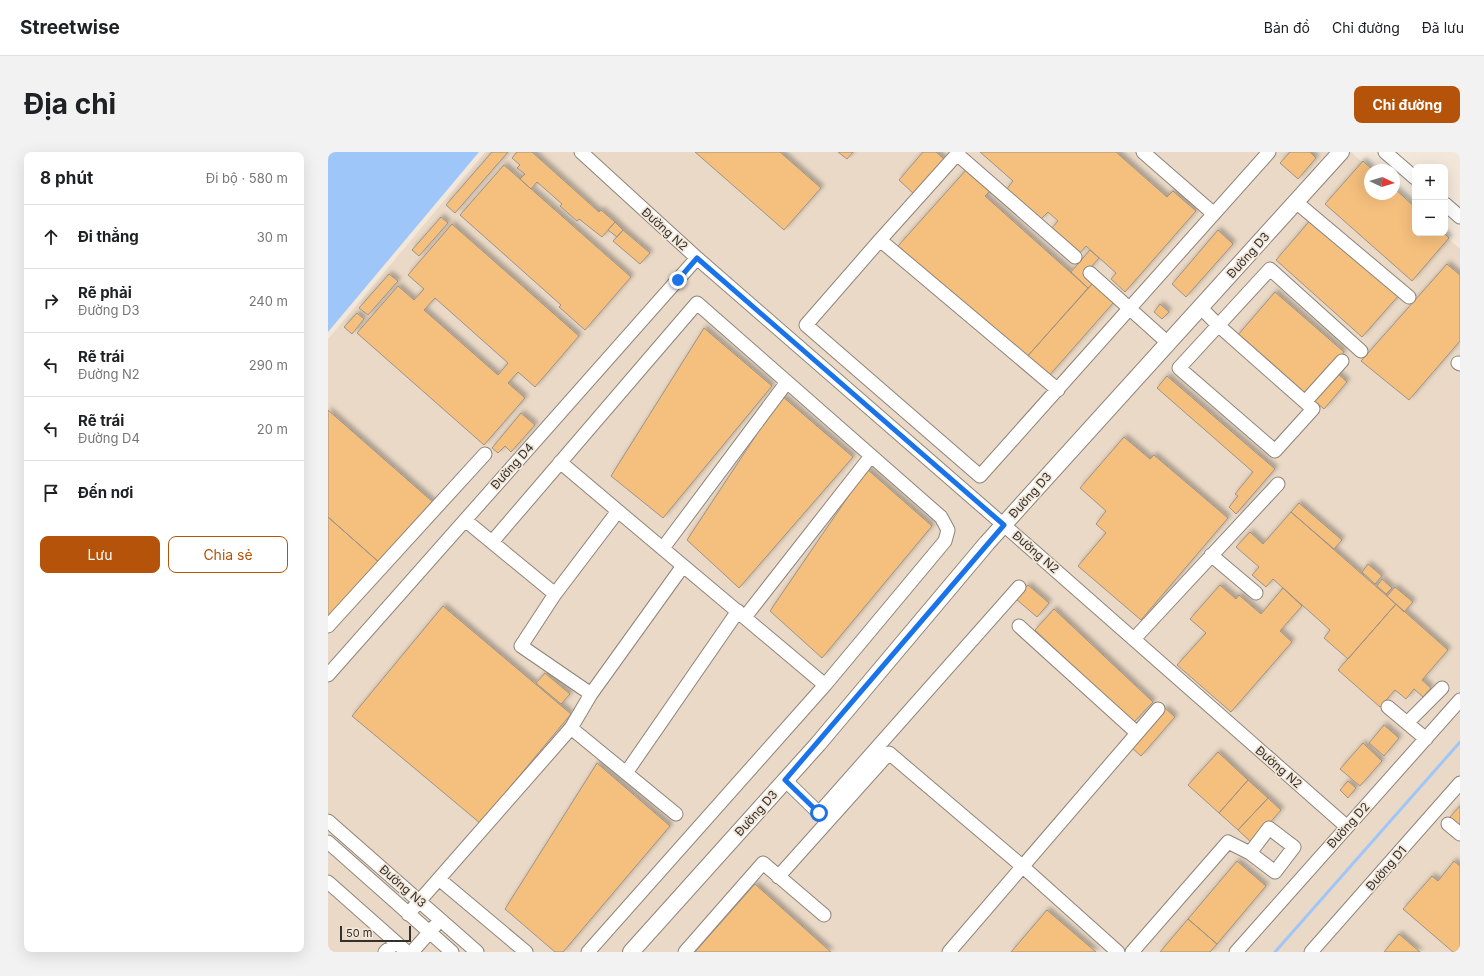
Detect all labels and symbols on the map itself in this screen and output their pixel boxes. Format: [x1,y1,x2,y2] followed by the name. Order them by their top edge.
[1364,164,1400,200] north arrow
[639,204,691,254] street label: Đường N2
[1223,229,1273,281] street label: Đường D3
[669,271,687,289] route end
[487,440,537,492] street label: Đường D4
[1005,469,1055,521] street label: Đường D3
[1010,528,1062,576] street label: Đường N2
[1253,743,1305,791] street label: Đường N2
[731,787,781,839] street label: Đường D3
[1323,799,1373,851] street label: Đường D2
[810,804,828,822] route start
[1363,843,1409,893] street label: Đường D1
[377,862,429,910] street label: Đường N3
[340,924,411,943] scale bar

